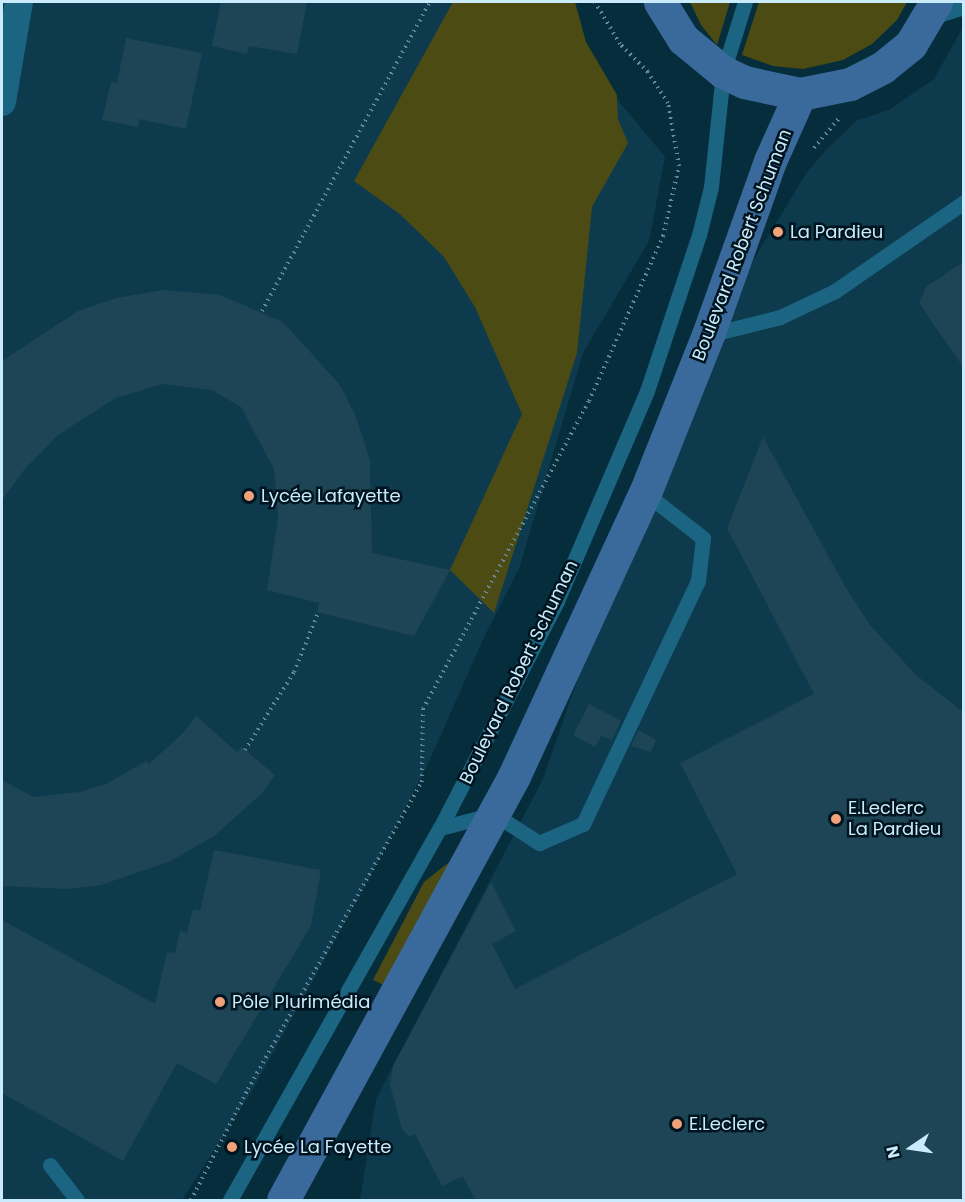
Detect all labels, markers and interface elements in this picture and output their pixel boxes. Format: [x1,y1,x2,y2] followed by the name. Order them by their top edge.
[688,126,796,364] street label: Boulevard Robert Schuman
[790,221,883,243] place label: La Pardieu
[771,225,785,239] marker: La Pardieu
[261,485,401,507] place label: Lycée Lafayette
[242,489,256,503] marker: Lycée Lafayette
[455,557,583,787] street label: Boulevard Robert Schuman
[848,798,941,840] place label: E.Leclerc La Pardieu
[829,812,843,826] marker: E.Leclerc La Pardieu
[232,991,370,1013] place label: Pôle Plurimédia
[213,995,227,1009] marker: Pôle Plurimédia
[689,1113,765,1135] place label: E.Leclerc
[670,1117,684,1131] marker: E.Leclerc
[881,1118,941,1178] north arrow
[244,1136,392,1158] place label: Lycée La Fayette
[225,1140,239,1154] marker: Lycée La Fayette
[880,1144,906,1161] text: N

